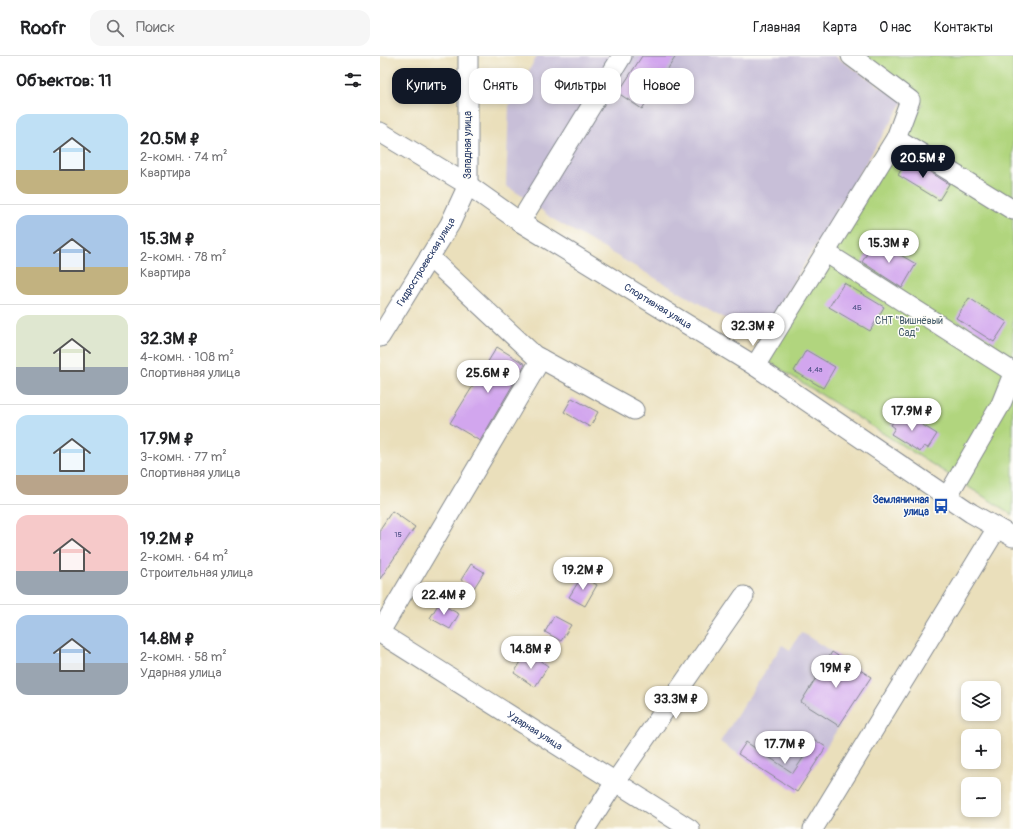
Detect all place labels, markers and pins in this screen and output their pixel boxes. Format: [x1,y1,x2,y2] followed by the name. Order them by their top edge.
[886,145,960,179] pin: 20.5M ₽
[852,230,926,264] pin: 15.3M ₽
[716,313,790,347] pin: 32.3M ₽
[451,360,525,394] pin: 25.6M ₽
[875,398,949,432] pin: 17.9M ₽
[873,494,929,518] place label: Земляничная улица
[932,497,950,515] bus stop icon: Земляничная улица
[546,557,620,591] pin: 19.2M ₽
[407,582,481,616] pin: 22.4M ₽
[494,636,568,670] pin: 14.8M ₽
[808,655,864,689] pin: 19M ₽
[639,686,713,720] pin: 33.3M ₽
[748,731,822,765] pin: 17.7M ₽

